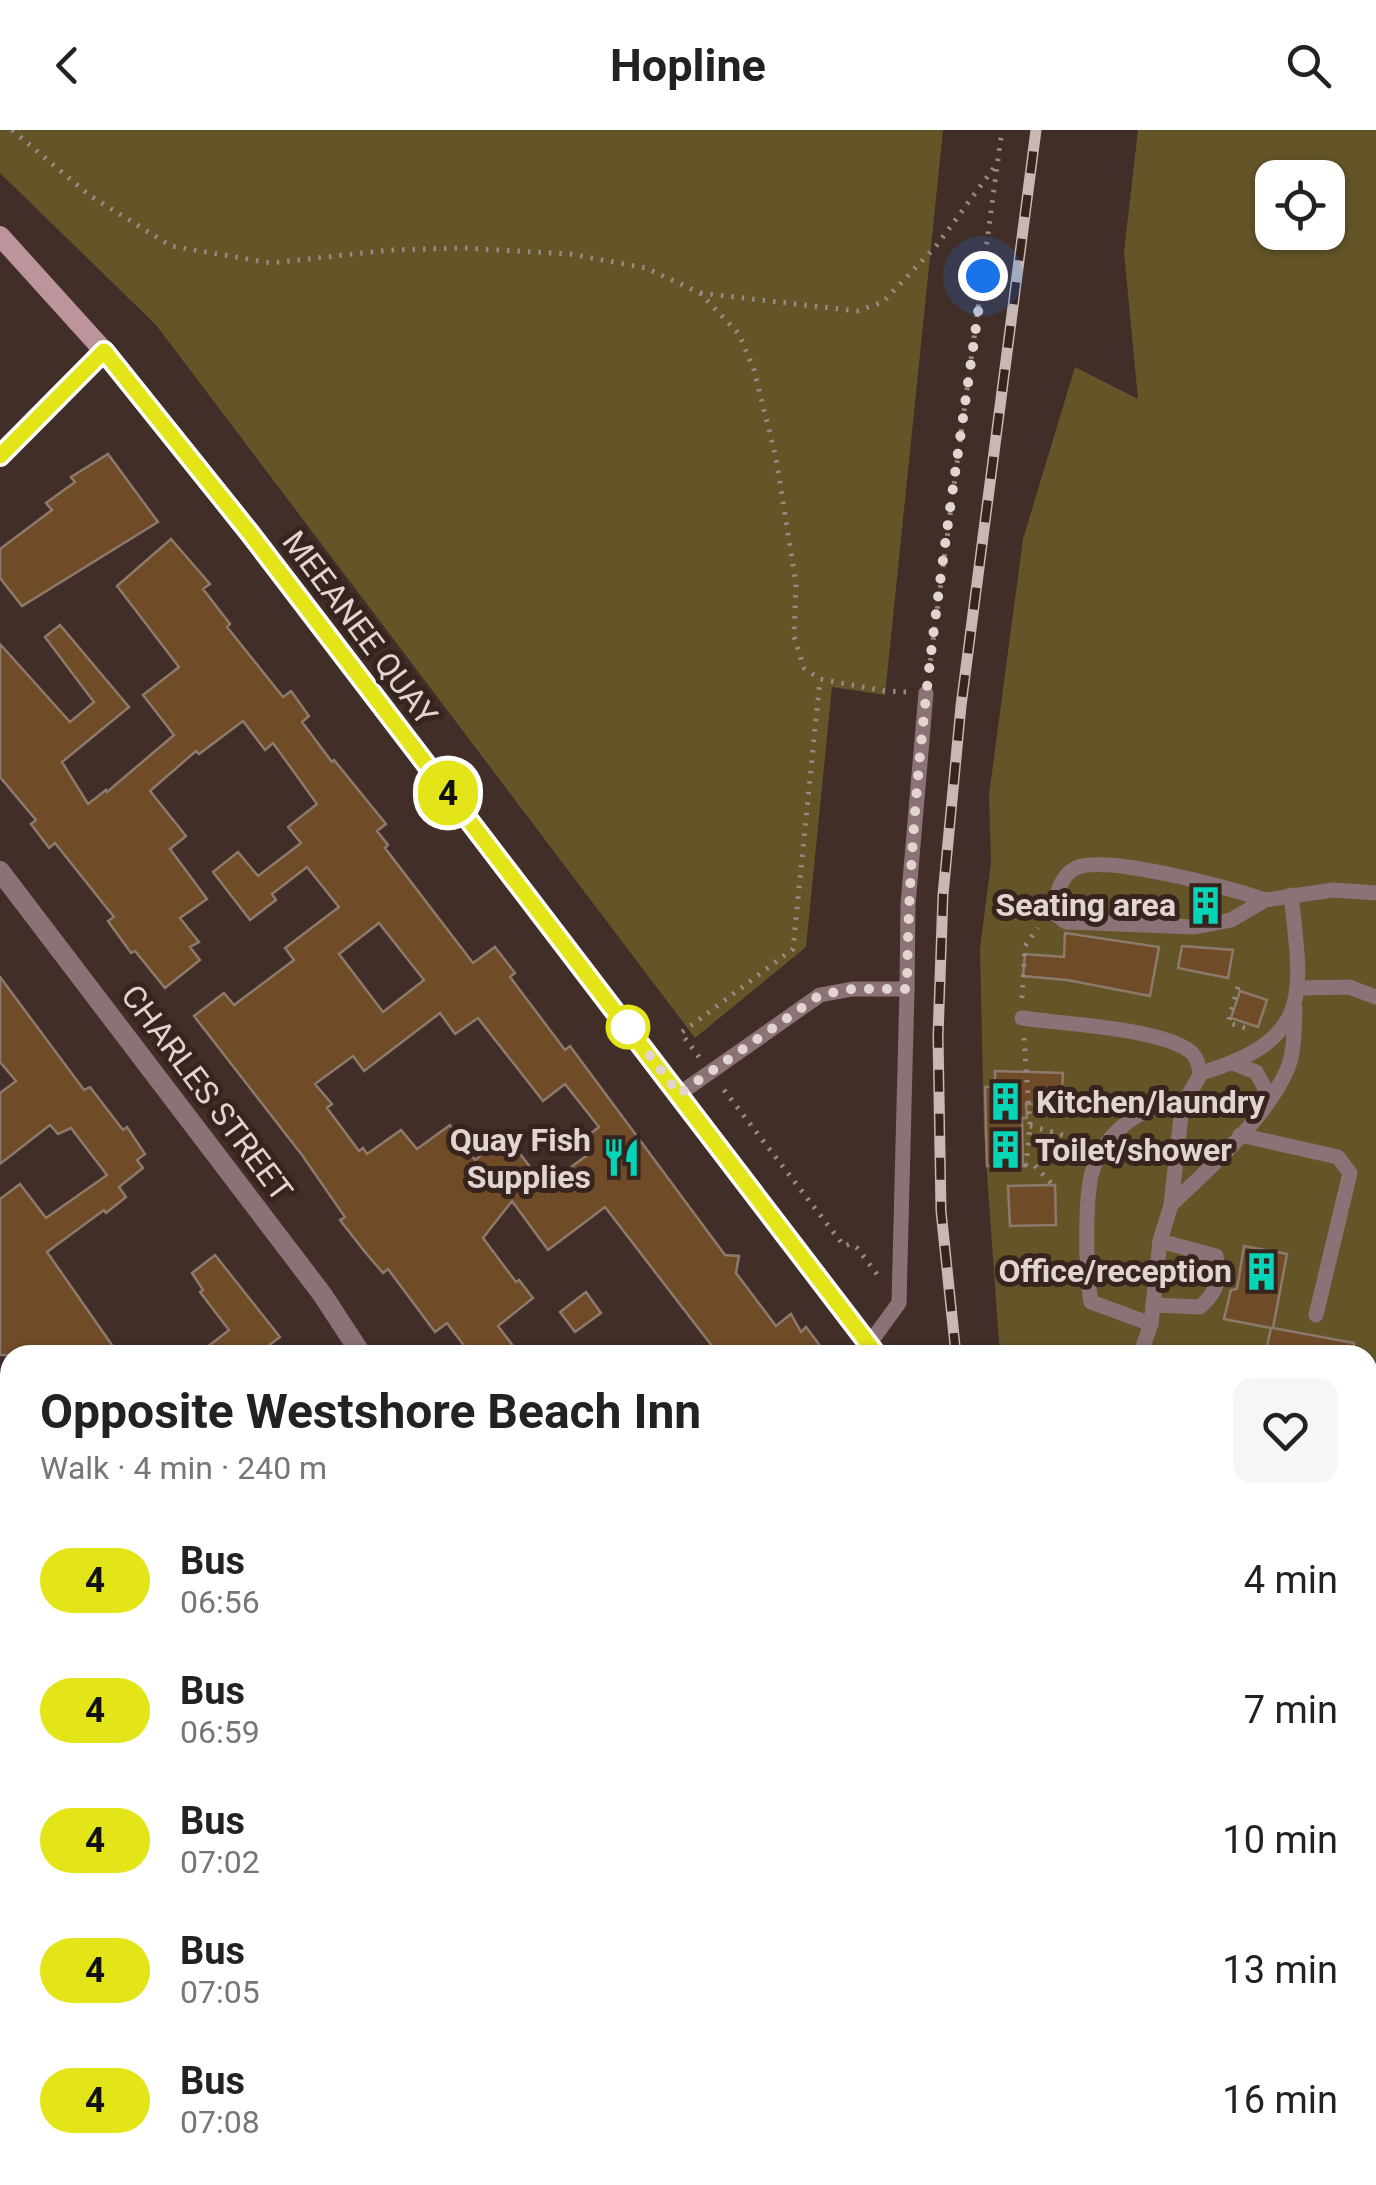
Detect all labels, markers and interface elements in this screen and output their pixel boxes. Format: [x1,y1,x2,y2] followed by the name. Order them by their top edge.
[40,38,95,93] icon: back
[1281,38,1336,93] icon: search
[610,39,766,92] text: Hopline
[1255,160,1345,250] map controls
[1255,160,1345,250] button: locate
[958,251,1008,301] your location
[275,523,445,733] street label: MEEANEE QUAY
[416,760,480,826] line badge: 4
[438,773,458,814] text: 4
[1185,884,1227,926] building icon: Seating area
[995,886,1176,924] place label: Seating area
[113,978,301,1208] street label: CHARLES STREET
[607,1006,649,1048] unlabelled marker
[985,1081,1027,1123] building icon: Kitchen/laundry
[1036,1083,1266,1121] place label: Kitchen/laundry
[450,1121,591,1196] place label: Quay Fish Supplies
[984,1129,1026,1171] building icon: Toilet/shower
[1035,1131,1232,1169] place label: Toilet/shower
[600,1137,642,1179] restaurant icon: Quay Fish Supplies
[1241,1250,1283,1292] building icon: Office/reception
[998,1252,1232,1290] place label: Office/reception
[1233,1378,1338,1483] button: heart
[40,1383,701,1440] text: Opposite Westshore Beach Inn
[40,1449,327,1487] text: Walk · 4 min · 240 m
[180,1539,245,1583] text: Bus
[1244,1558,1338,1602] text: 4 min
[85,1560,105,1601] text: 4
[180,1583,260,1621] text: 06:56
[180,1669,245,1713] text: Bus
[1244,1688,1338,1732] text: 7 min
[85,1690,105,1731] text: 4
[180,1713,260,1751] text: 06:59
[180,1799,245,1843] text: Bus
[1222,1818,1338,1862] text: 10 min
[85,1820,105,1861] text: 4
[180,1843,260,1881] text: 07:02
[180,1929,245,1973] text: Bus
[1222,1948,1338,1992] text: 13 min
[85,1950,105,1991] text: 4
[180,1973,260,2011] text: 07:05
[180,2059,245,2103] text: Bus
[1222,2078,1338,2122] text: 16 min
[85,2080,105,2121] text: 4
[180,2103,260,2141] text: 07:08

